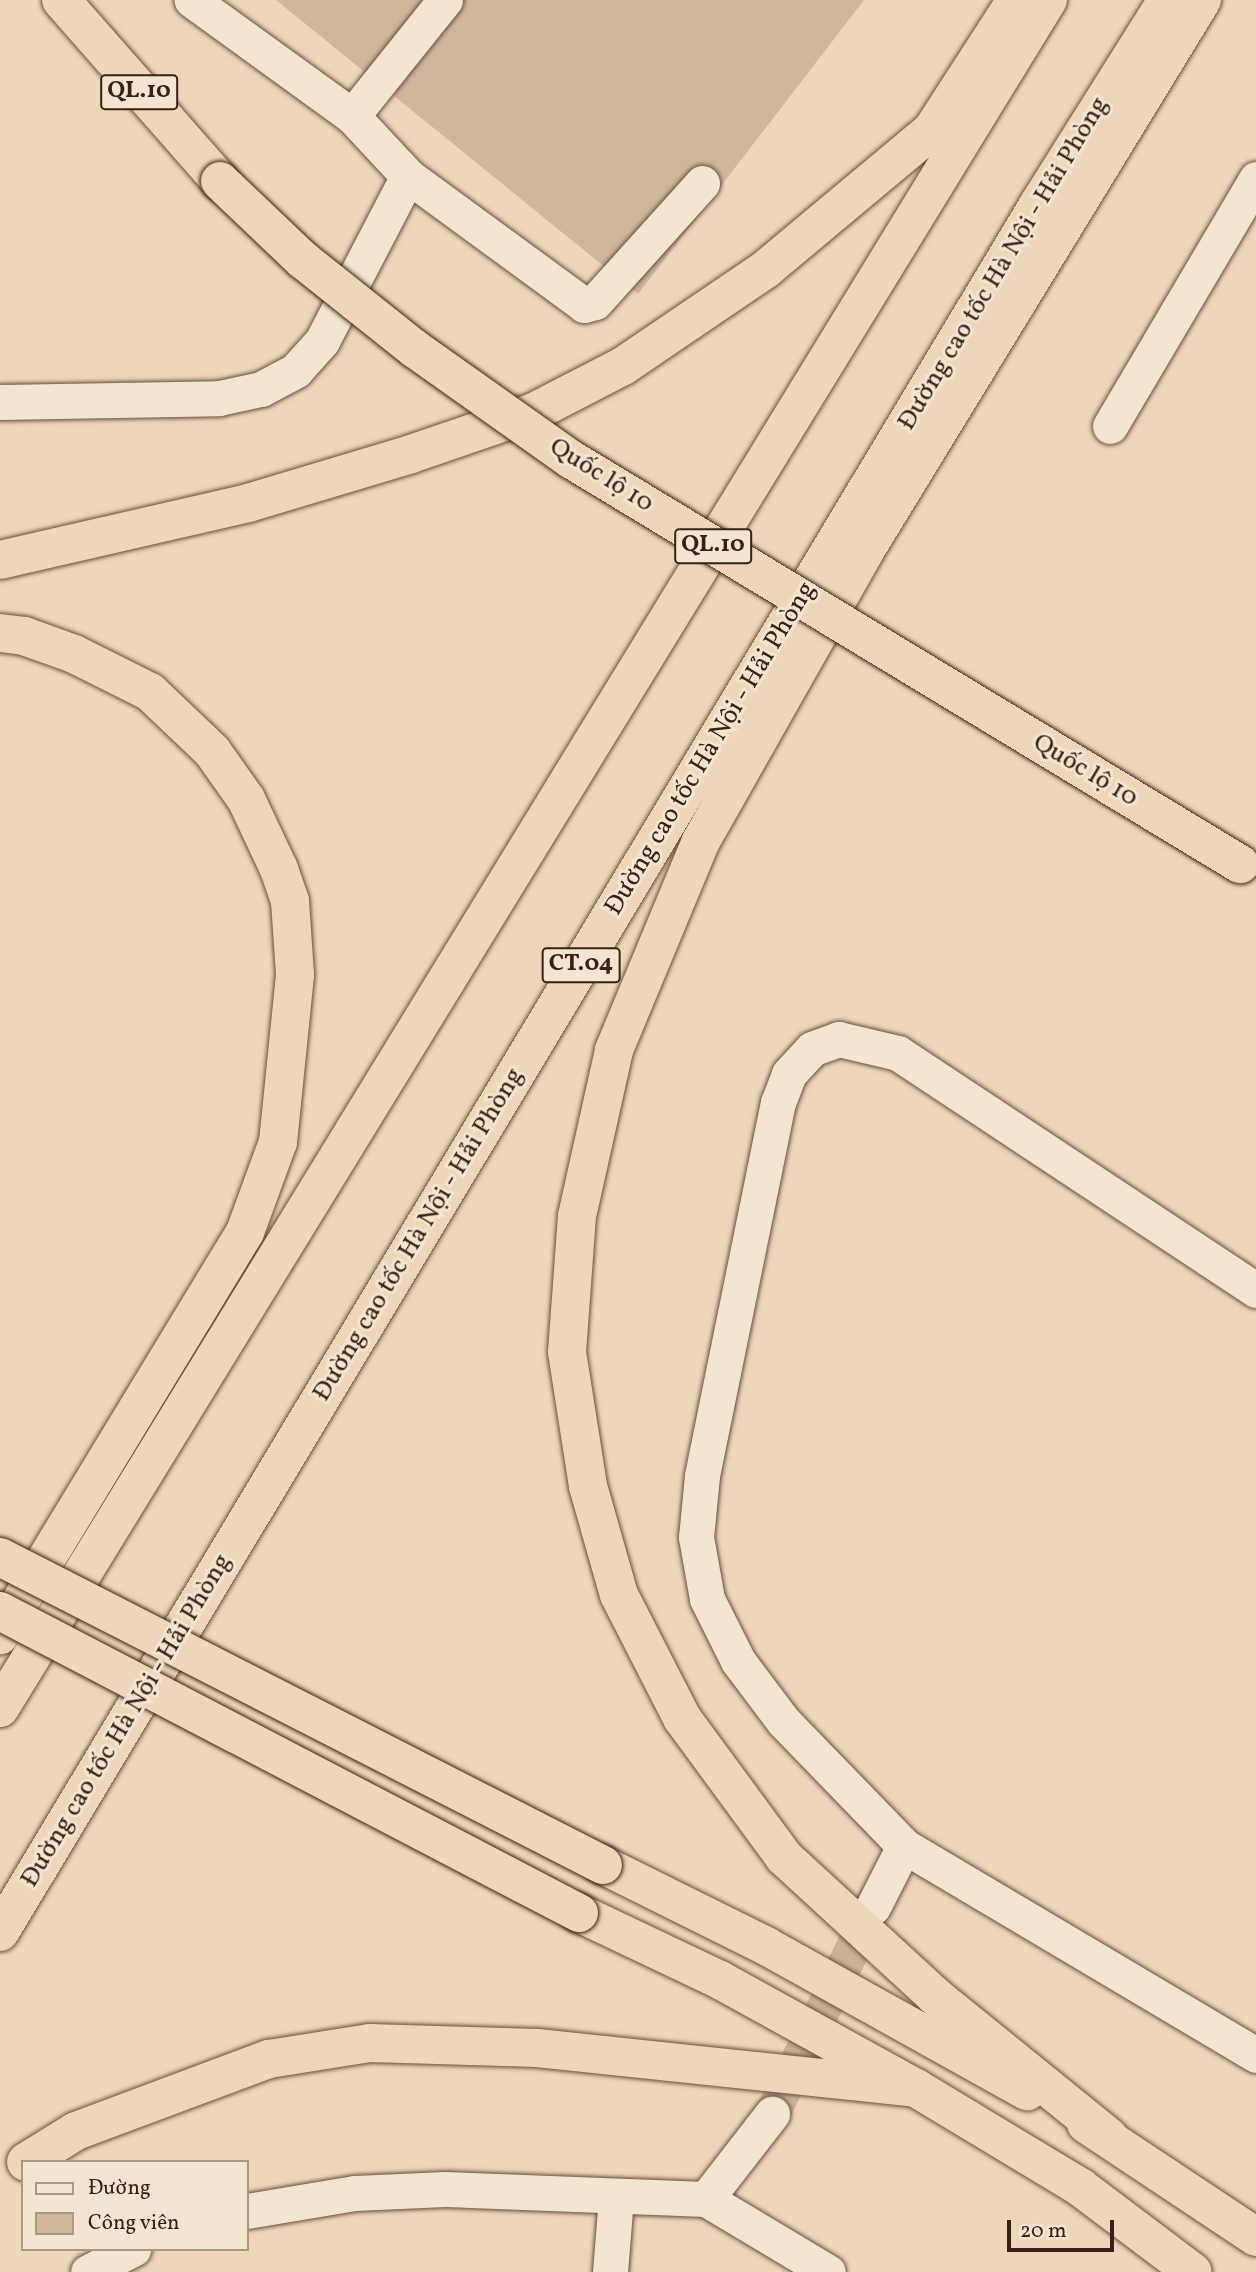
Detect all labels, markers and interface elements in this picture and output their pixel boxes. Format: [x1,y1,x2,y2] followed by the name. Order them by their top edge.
[99,72,179,112] road number: QL.10
[892,91,1116,437] street label: Đường cao tốc Hà Nội - Hải Phòng
[543,432,659,520] street label: Quốc lộ 10
[673,526,753,566] road number: QL.10
[599,576,823,922] street label: Đường cao tốc Hà Nội - Hải Phòng
[1027,728,1143,814] street label: Quốc lộ 10
[541,945,621,986] road number: CT.04
[307,1062,531,1408] street label: Đường cao tốc Hà Nội - Hải Phòng
[15,1548,239,1894] street label: Đường cao tốc Hà Nội - Hải Phòng
[21,2160,248,2251] legend
[88,2174,151,2203] text: Đường
[1011,2206,1118,2250] scale bar
[88,2209,180,2238] text: Công viên
[1020,2217,1066,2246] text: 20 m

